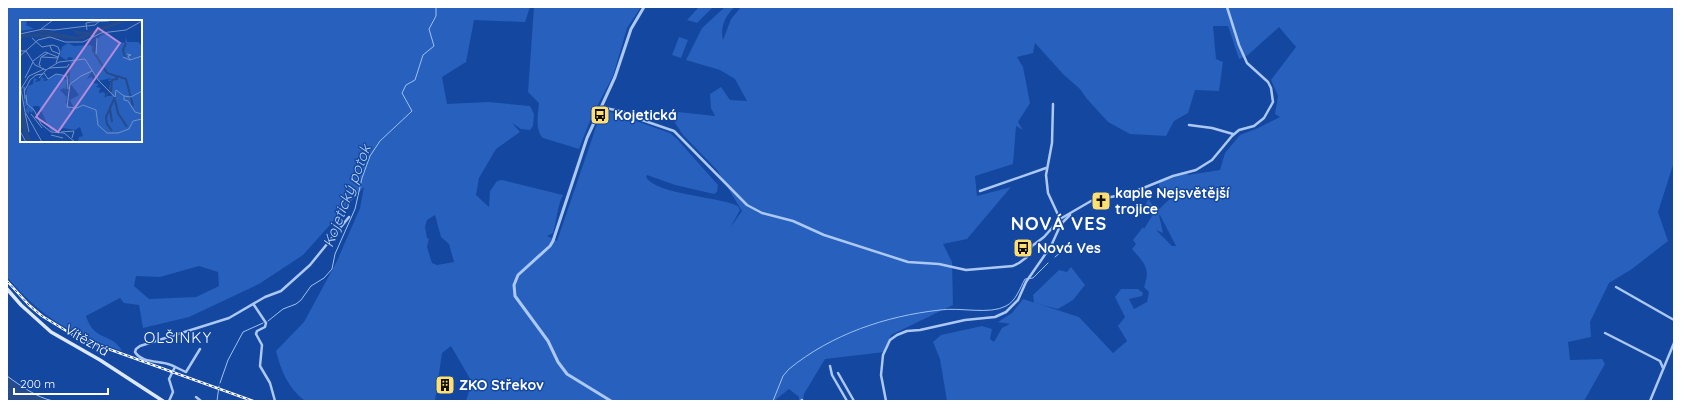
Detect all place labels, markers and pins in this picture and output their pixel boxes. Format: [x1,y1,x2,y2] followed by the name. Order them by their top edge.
[589,104,611,126] bus stop icon: Kojetická
[614,106,677,124] place label: Kojetická
[1115,184,1230,218] place label: kaple Nejsvětější trojice
[1090,190,1112,212] church icon: kaple Nejsvětější trojice
[1012,237,1034,259] bus stop icon: Nová Ves
[1037,239,1101,257] place label: Nová Ves
[434,374,456,396] building icon: ZKO Střekov
[459,376,544,394] place label: ZKO Střekov

